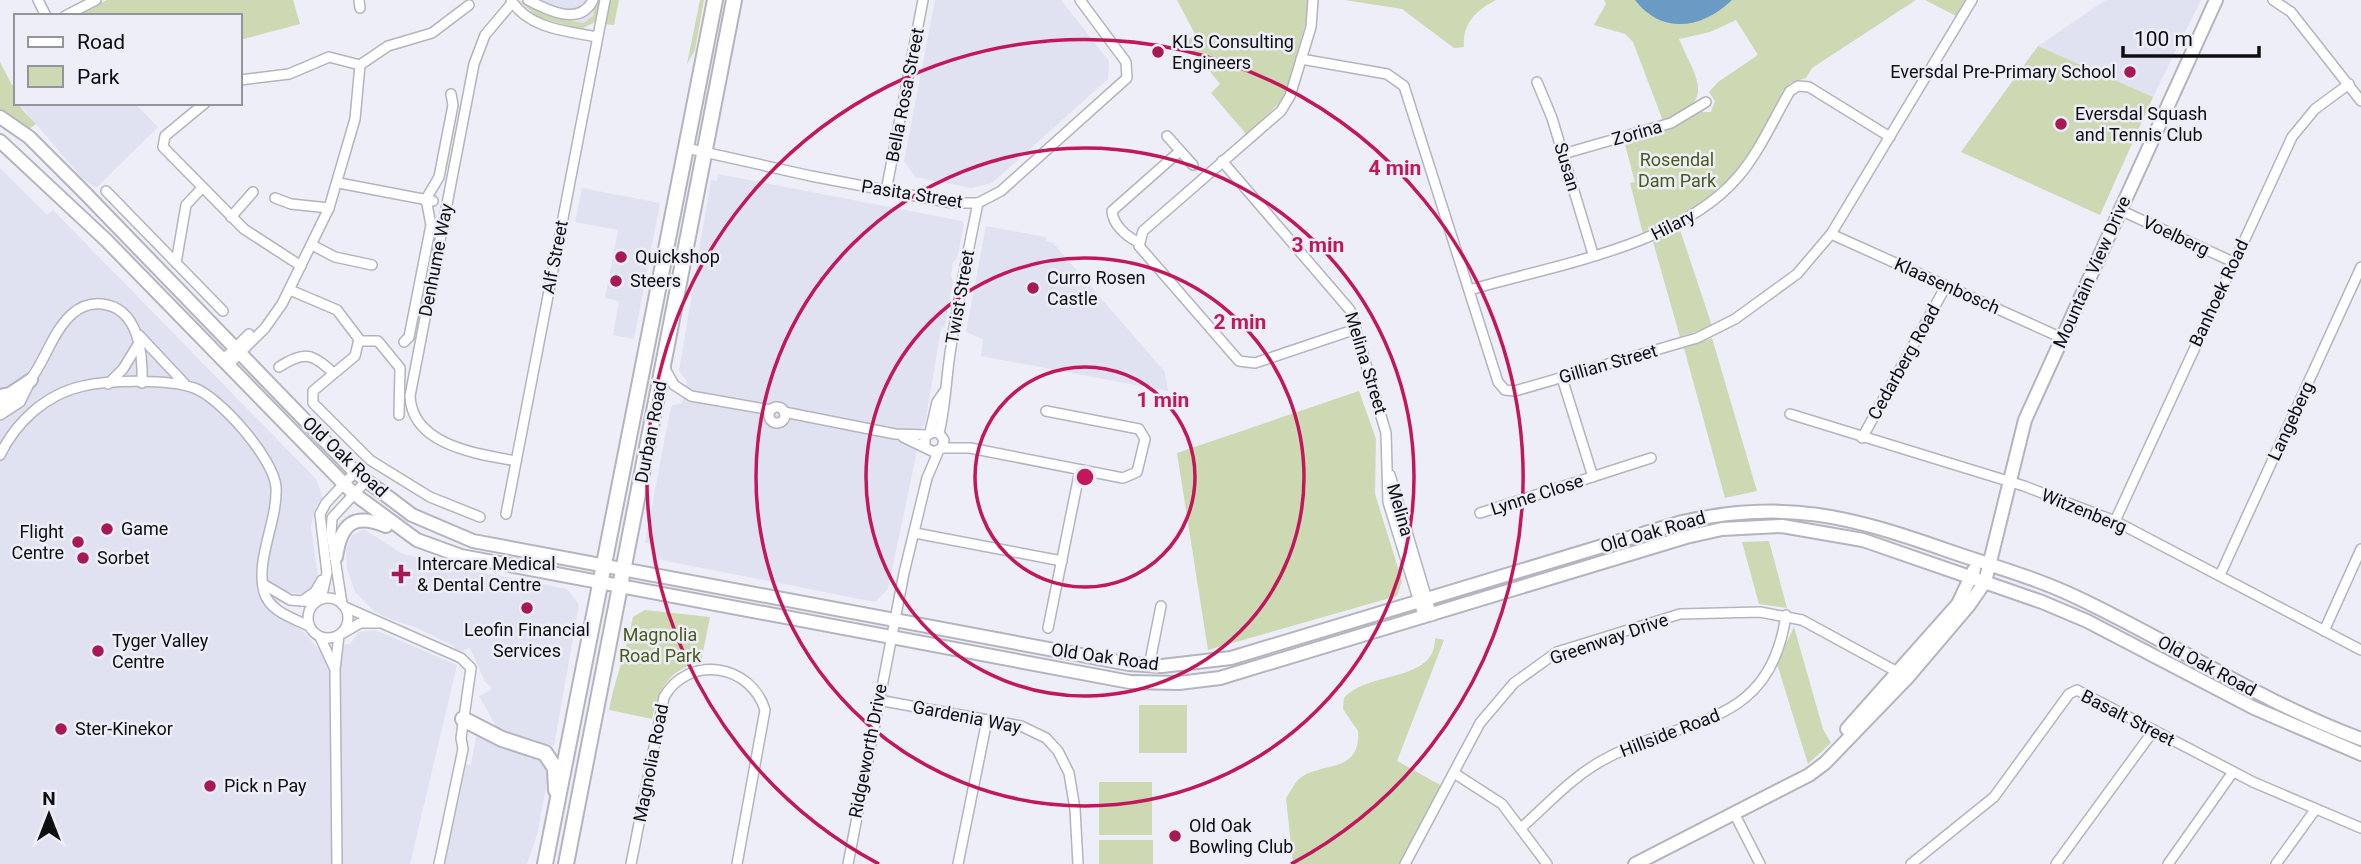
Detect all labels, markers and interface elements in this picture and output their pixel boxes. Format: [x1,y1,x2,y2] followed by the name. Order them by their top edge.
[14,14,242,105] legend
[2123,14,2260,58] scale bar
[881,26,928,164] street label: Bella Rosa Street
[2134,27,2193,51] text: 100 m
[77,30,125,54] text: Road
[1172,31,1294,73] place label: KLS Consulting Engineers
[1150,44,1166,60] marker: KLS Consulting Engineers
[1890,61,2116,82] place label: Eversdal Pre-Primary School
[2122,64,2138,80] marker: Eversdal Pre-Primary School
[77,65,120,89] text: Park
[2075,103,2207,145] place label: Eversdal Squash and Tennis Club
[1609,115,1664,150] street label: Zorina
[2053,116,2069,132] marker: Eversdal Squash and Tennis Club
[1550,140,1585,194] street label: Susan
[1638,149,1717,191] park label: Rosendal Dam Park
[1369,156,1421,180] text: 4 min
[860,175,964,212] street label: Pasita Street
[2049,193,2135,351] street label: Mountain View Drive
[414,201,457,318] street label: Denhume Way
[1647,205,1699,244] street label: Hilary
[2140,211,2213,260] street label: Voelberg
[537,218,572,295] street label: Alf Street
[1292,233,1344,257] text: 3 min
[2185,236,2252,350] street label: Banhoek Road
[635,246,720,267] place label: Quickshop
[941,248,978,346] street label: Twist Street
[613,249,629,265] marker: Quickshop
[1891,253,2003,318] street label: Klaasenbosch
[1047,267,1146,309] place label: Curro Rosen Castle
[630,270,681,291] place label: Steers
[608,273,624,289] marker: Steers
[1025,280,1041,296] marker: Curro Rosen Castle
[1863,300,1944,423] street label: Cedarberg Road
[1341,309,1392,417] street label: Melina Street
[1214,310,1266,334] text: 2 min
[1556,339,1660,388] street label: Gillian Street
[2263,378,2318,464] street label: Langeberg
[630,379,671,485] street label: Durban Road
[1137,388,1189,412] text: 1 min
[299,412,392,501] street label: Old Oak Road
[1073,465,1097,489] centre of rings
[1488,470,1586,519] street label: Lynne Close
[1383,481,1418,539] street label: Melina
[2038,484,2130,537] street label: Witzenberg
[1598,506,1708,557] street label: Old Oak Road
[121,518,168,539] place label: Game
[11,521,64,563] place label: Flight Centre
[99,521,115,537] marker: Game
[70,534,86,550] marker: Flight Centre
[97,547,150,568] place label: Sorbet
[75,550,91,566] marker: Sorbet
[417,553,556,595] place label: Intercare Medical & Dental Centre
[391,564,411,584] marker: Intercare Medical & Dental Centre
[519,600,535,616] marker: Leofin Financial Services
[1547,608,1671,669] street label: Greenway Drive
[464,619,590,661] place label: Leofin Financial Services
[619,624,702,666] park label: Magnolia Road Park
[112,630,209,672] place label: Tyger Valley Centre
[2154,631,2260,700] street label: Old Oak Road
[1050,639,1160,674] street label: Old Oak Road
[90,643,106,659] marker: Tyger Valley Centre
[844,682,891,820] street label: Ridgeworth Drive
[2078,685,2179,750] street label: Basalt Street
[911,696,1024,737] street label: Gardenia Way
[629,702,672,824] street label: Magnolia Road
[1617,704,1723,761] street label: Hillside Road
[75,718,173,739] place label: Ster-Kinekor
[53,721,69,737] marker: Ster-Kinekor
[224,775,307,796] place label: Pick n Pay
[202,778,218,794] marker: Pick n Pay
[14,780,84,850] north arrow
[42,787,56,810] text: N
[1189,815,1293,857] place label: Old Oak Bowling Club
[1167,828,1183,844] marker: Old Oak Bowling Club

